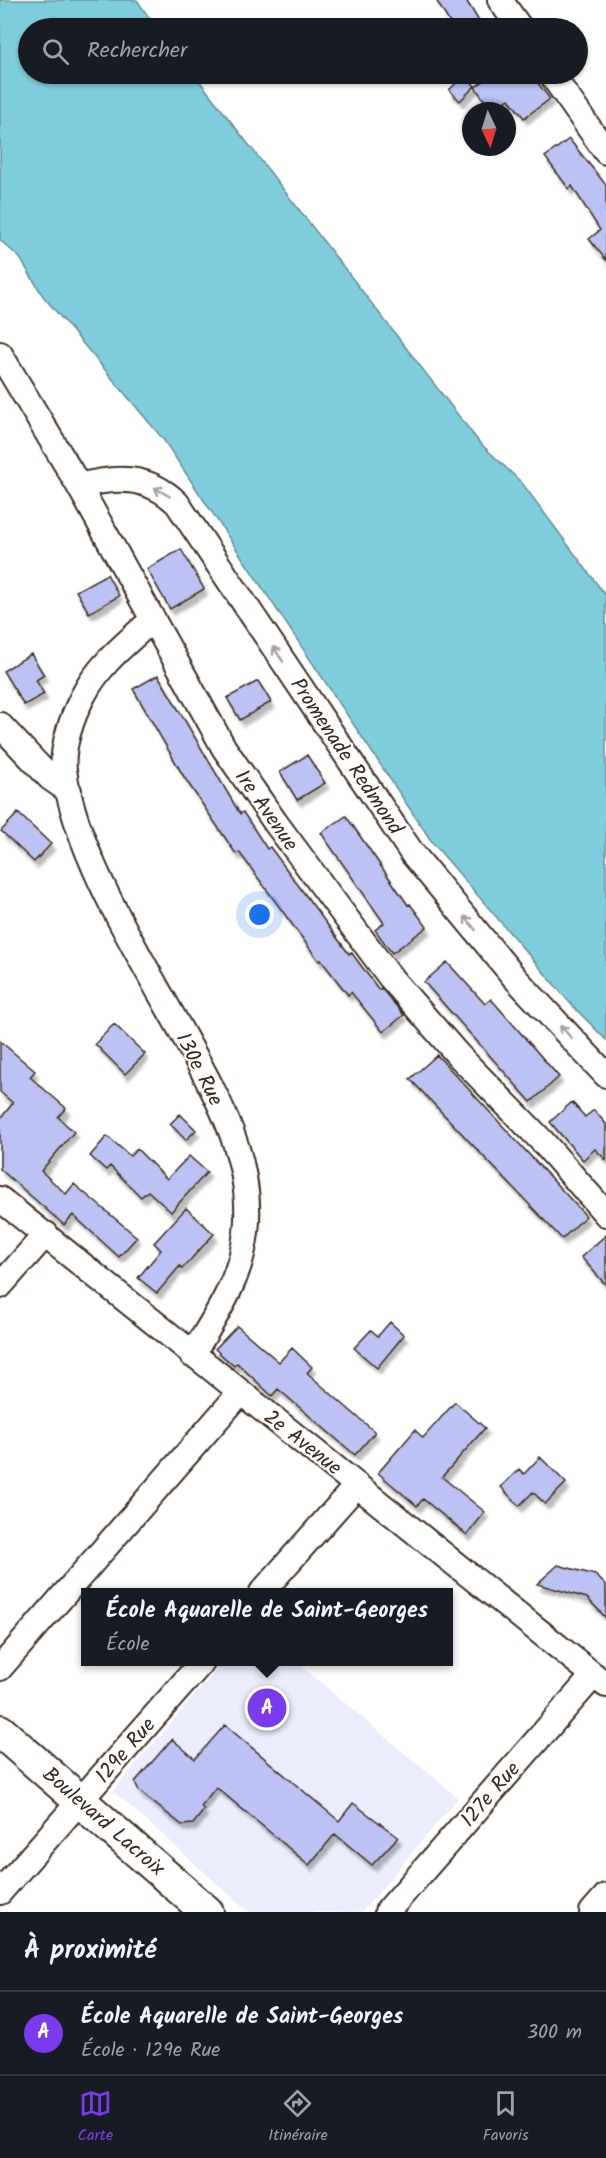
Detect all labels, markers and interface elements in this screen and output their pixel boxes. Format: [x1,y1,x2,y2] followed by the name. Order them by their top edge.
[18,18,588,84] search box
[87,34,187,69] text: Rechercher
[39,35,72,68] icon: search
[462,102,516,156] north arrow
[153,485,170,498] one-way arrow
[272,646,284,662] one-way arrow
[281,672,411,843] street label: Promenade Redmond
[226,763,306,859] street label: 1re Avenue
[245,900,274,929] your location
[463,916,477,931] one-way arrow
[559,1025,573,1040] one-way arrow
[166,1027,231,1113] street label: 130e Rue
[256,1402,349,1485] street label: 2e Avenue
[81,1588,453,1666] popup
[106,1594,428,1629] text: École Aquarelle de Saint-Georges
[106,1629,149,1661] text: École
[248,1686,286,1730] pin: A
[88,1710,165,1792] street label: 129e Rue
[453,1754,530,1835] street label: 127e Rue
[34,1759,172,1886] street label: Boulevard Lacroix
[24,1930,156,1972] text: À proximité
[81,2000,403,2035] text: École Aquarelle de Saint-Georges
[37,2017,50,2049] text: A
[527,2017,582,2049] text: 300 m
[81,2035,220,2067] text: École · 129e Rue
[77,2087,113,2148] tab: Carte
[268,2087,328,2148] tab: Itinéraire
[483,2087,529,2148] tab: Favoris

